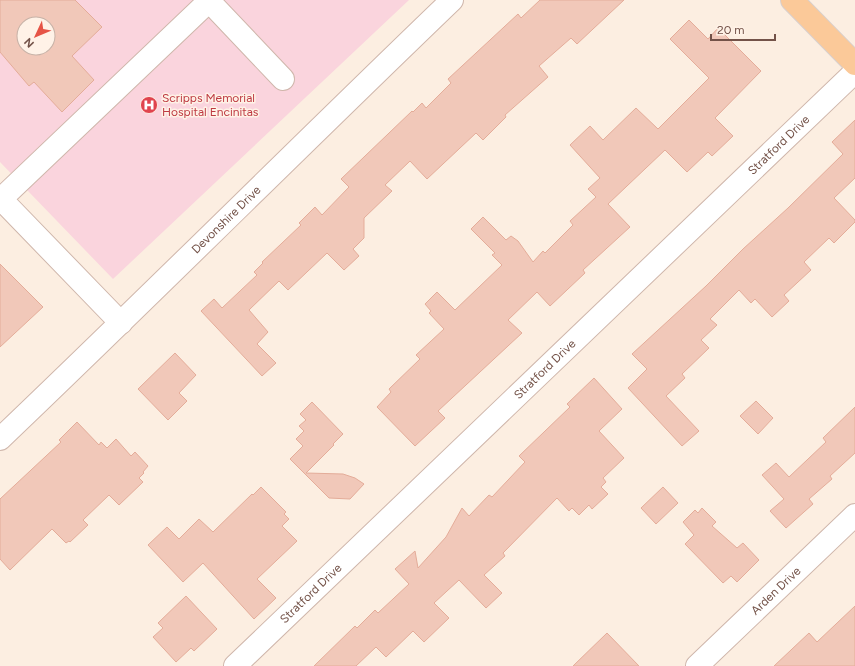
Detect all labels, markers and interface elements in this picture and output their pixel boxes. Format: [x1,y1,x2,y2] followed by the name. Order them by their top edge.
[16,16,56,56] north arrow
[711,16,775,42] scale bar
[717,23,745,37] text: 20 m
[22,35,37,50] text: N
[162,91,259,119] place label: Scripps Memorial Hospital Encinitas
[139,95,159,115] hospital icon: Scripps Memorial Hospital Encinitas
[745,112,813,178] street label: Stratford Drive
[189,183,264,257] street label: Devonshire Drive
[511,336,579,402] street label: Stratford Drive
[277,560,345,626] street label: Stratford Drive
[748,563,804,618] street label: Arden Drive

